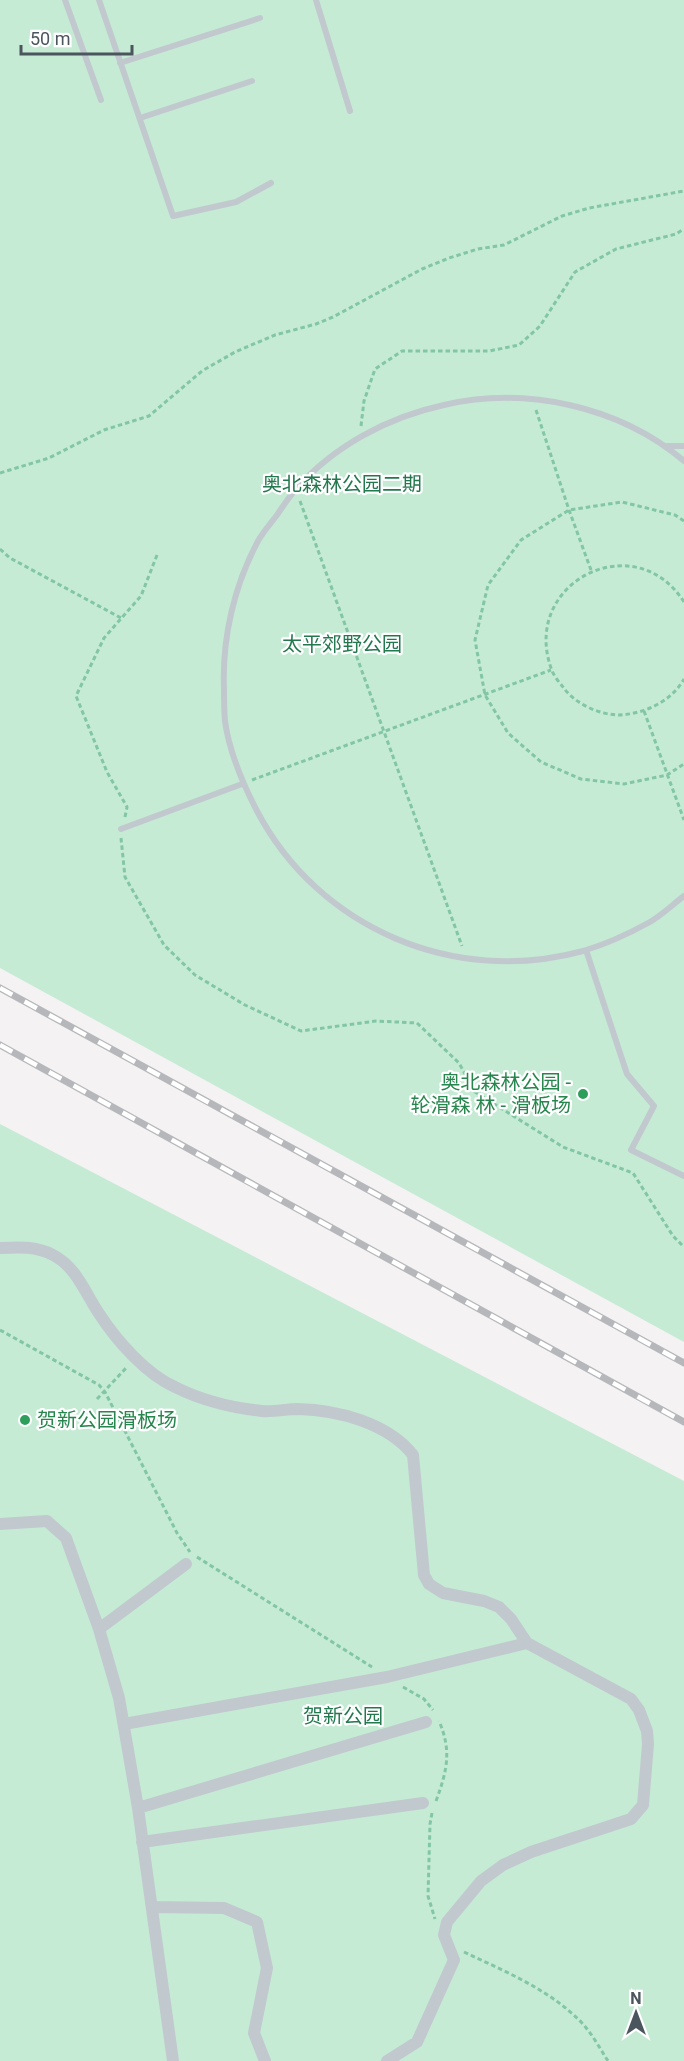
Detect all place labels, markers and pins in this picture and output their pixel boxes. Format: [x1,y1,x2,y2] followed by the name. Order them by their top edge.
[411,1070,571,1117] place label: 奥北森林公园 - 轮滑森 林 - 滑板场
[576,1087,590,1101] marker: 奥北森林公园 - 轮滑森 林 - 滑板场
[37,1408,177,1432] place label: 贺新公园滑板场
[18,1413,32,1427] marker: 贺新公园滑板场

